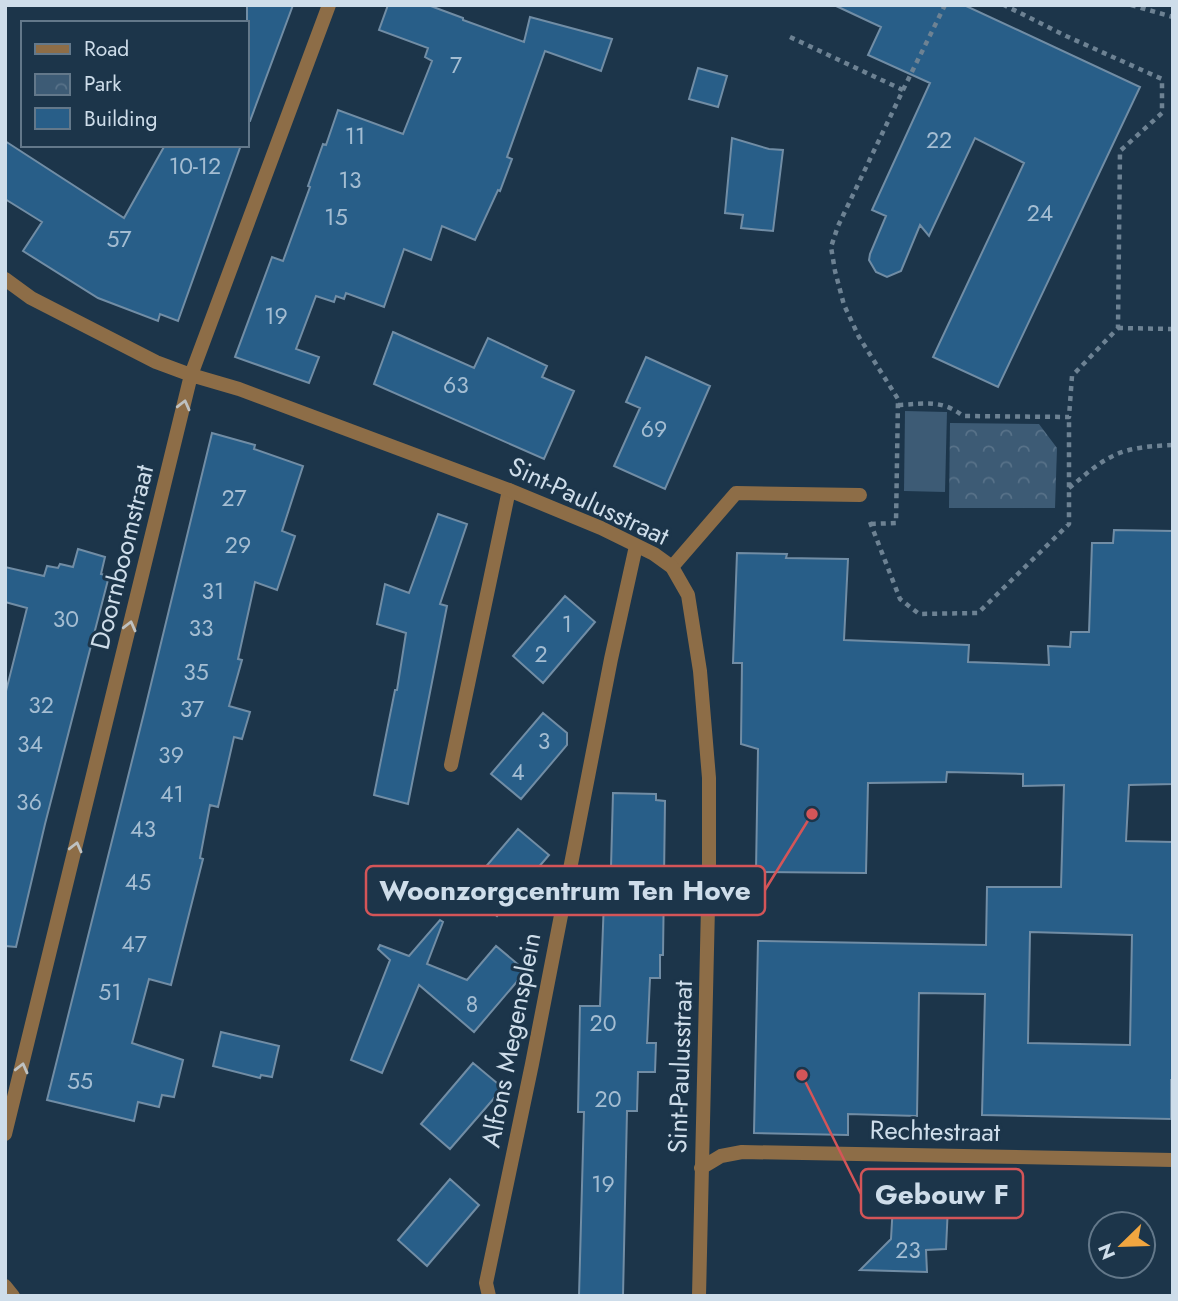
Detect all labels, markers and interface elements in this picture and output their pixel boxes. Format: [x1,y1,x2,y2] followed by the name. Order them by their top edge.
[21,21,248,147] legend
[84,34,129,64] text: Road
[450,48,462,82] house number: 7
[84,69,122,99] text: Park
[84,104,157,134] text: Building
[345,119,365,153] house number: 11
[926,123,952,157] house number: 22
[169,149,221,183] house number: 10-12
[339,163,361,197] house number: 13
[1027,196,1053,230] house number: 24
[324,200,348,234] house number: 15
[106,222,132,256] house number: 57
[264,299,288,333] house number: 19
[443,368,469,402] house number: 63
[176,399,190,411] one-way arrow
[641,412,667,446] house number: 69
[503,447,676,555] street label: Sint-Paulusstraat
[81,460,163,653] street label: Doornboomstraat
[221,481,247,515] house number: 27
[225,528,251,562] house number: 29
[202,574,224,608] house number: 31
[53,602,79,636] house number: 30
[562,607,572,641] house number: 1
[188,611,214,645] house number: 33
[122,620,136,632] one-way arrow
[534,637,548,671] house number: 2
[183,655,209,689] house number: 35
[28,688,54,722] house number: 32
[180,692,204,726] house number: 37
[538,724,550,758] house number: 3
[17,727,43,761] house number: 34
[158,738,184,772] house number: 39
[511,755,525,789] house number: 4
[160,777,184,811] house number: 41
[16,785,42,819] house number: 36
[130,812,156,846] house number: 43
[68,841,82,853] one-way arrow
[125,865,151,899] house number: 45
[366,866,765,915] callout: Woonzorgcentrum Ten Hove
[379,870,751,911] text: Woonzorgcentrum Ten Hove
[121,927,147,961] house number: 47
[472,929,550,1151] street label: Alfons Megensplein
[98,975,122,1009] house number: 51
[658,979,702,1154] street label: Sint-Paulusstraat
[466,987,478,1021] house number: 8
[590,1006,616,1040] house number: 20
[13,1062,28,1074] one-way arrow
[67,1064,93,1098] house number: 55
[595,1082,621,1116] house number: 20
[869,1111,1001,1151] street label: Rechtestraat
[591,1167,615,1201] house number: 19
[861,1169,1023,1218] callout: Gebouw F
[875,1174,1009,1215] text: Gebouw F
[1087,1210,1157,1280] north arrow
[895,1233,921,1267] house number: 23
[1091,1239,1122,1264] text: N

